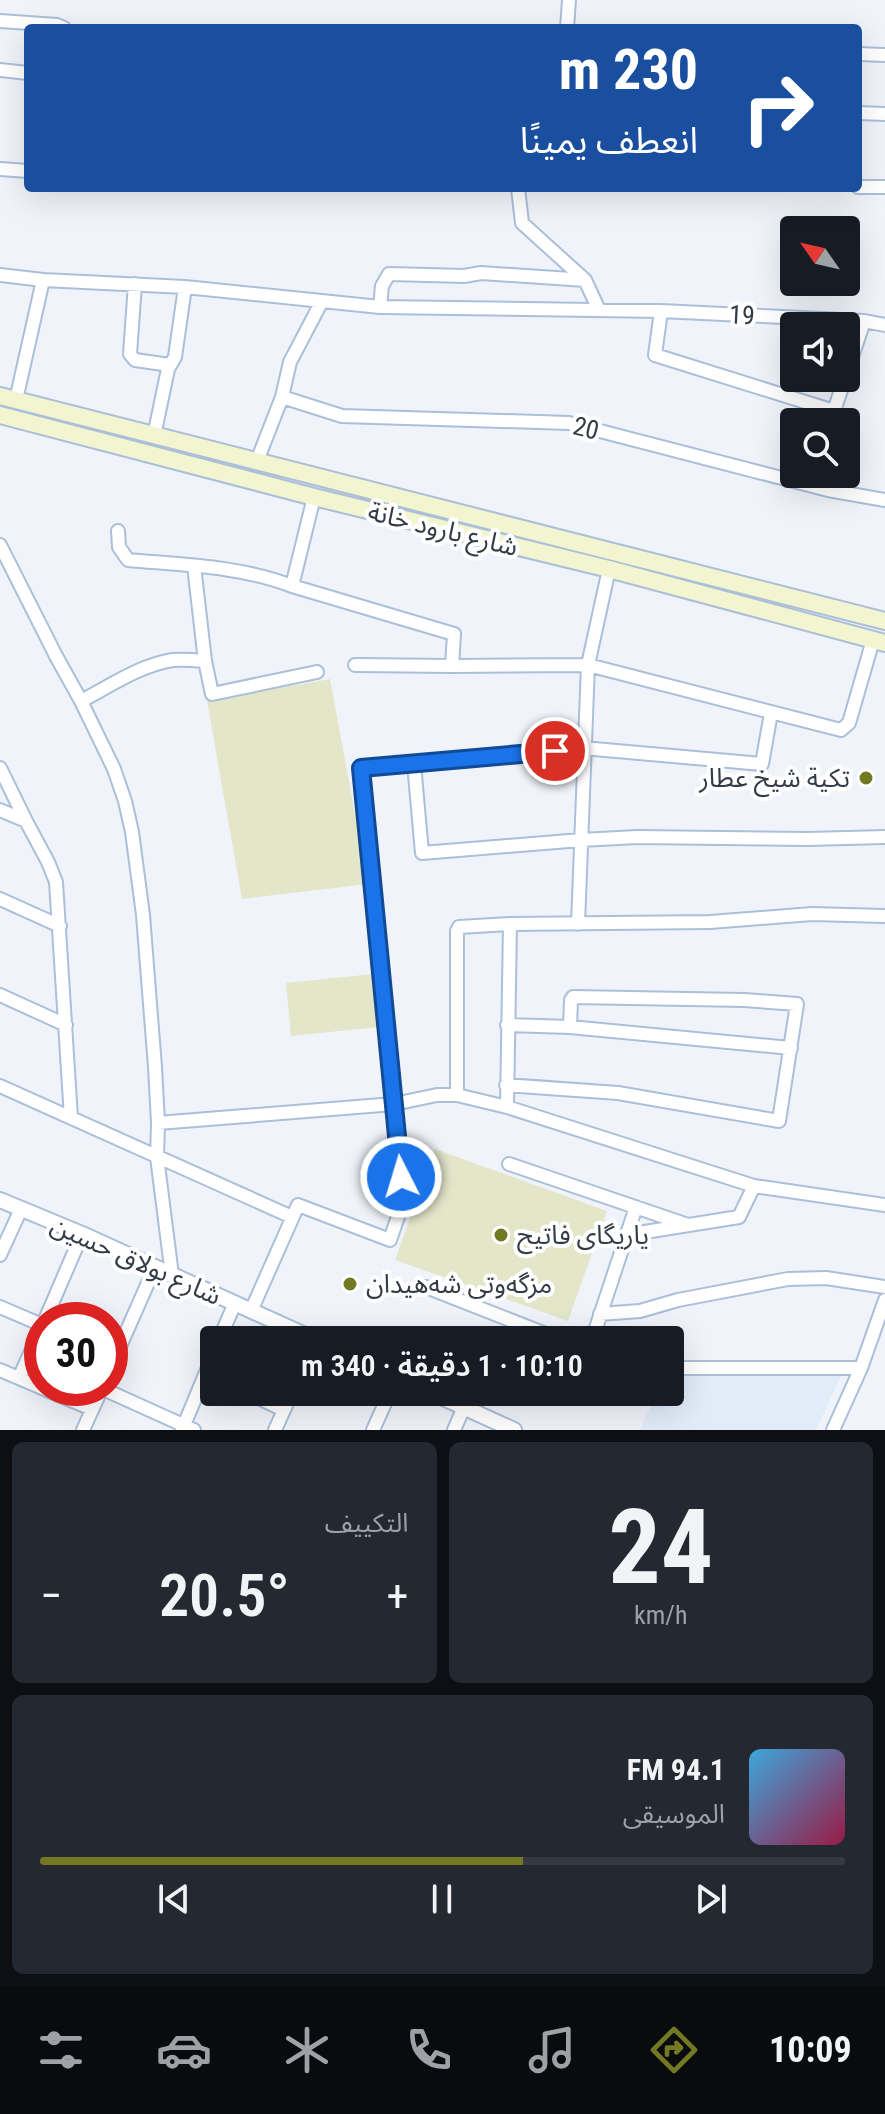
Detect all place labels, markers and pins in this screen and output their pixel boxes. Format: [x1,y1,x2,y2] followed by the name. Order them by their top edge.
[521,717,589,785] pin
[698,763,850,798] place label: تكية شيخ عطار
[857,769,875,787] marker: تكية شيخ عطار
[517,1220,649,1255] place label: یاریگای فاتیح
[492,1226,510,1244] marker: یاریگای فاتیح
[366,1269,552,1299] place label: مزگەوتی شەهیدان
[341,1275,359,1293] marker: مزگەوتی شەهیدان

